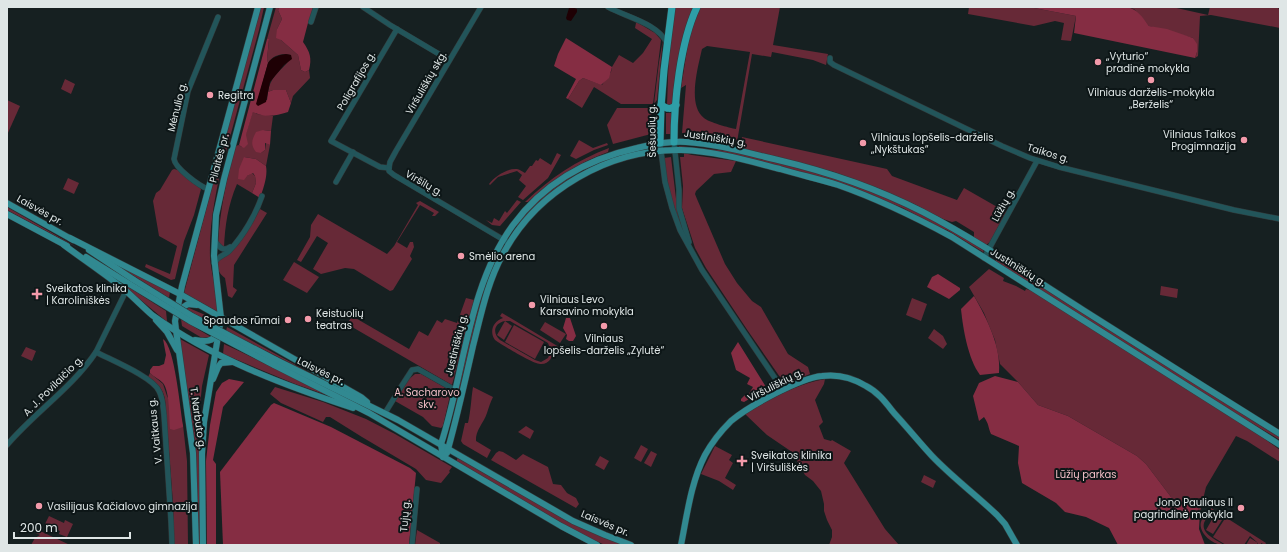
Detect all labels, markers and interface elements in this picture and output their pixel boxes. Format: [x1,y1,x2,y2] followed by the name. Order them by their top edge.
[333,49,379,113] street label: Poligrafijos g.
[402,49,450,117] street label: Viršuliškių skg.
[1105,49,1190,76] place label: „Vyturio“ pradinė mokykla
[1093,57,1103,67] marker: „Vyturio“ pradinė mokykla
[1146,75,1156,85] marker: Vilniaus darželis-mokykla „Berželis“
[164,81,190,133] street label: Mėnulio g.
[1087,85,1215,112] place label: Vilniaus darželis-mokykla „Berželis“
[218,88,254,103] place label: Regitra
[205,90,215,100] marker: Regitra
[644,104,660,158] street label: Šešuolių g.
[683,126,747,150] street label: Justiniškių g.
[1163,127,1236,154] place label: Vilniaus Taikos Progimnazija
[870,130,993,157] place label: Vilniaus lopšelis-darželis „Nykštukas“
[205,132,233,184] street label: Pilaitės pr.
[1239,135,1249,145] marker: Vilniaus Taikos Progimnazija
[858,138,868,148] marker: Vilniaus lopšelis-darželis „Nykštukas“
[1025,140,1071,166] street label: Taikos g.
[402,166,446,200] street label: Viršilų g.
[988,186,1018,224] street label: Lūžių g.
[14,191,66,229] street label: Laisvės pr.
[987,244,1049,290] street label: Justiniškių g.
[469,249,535,264] place label: Smėlio arena
[456,251,466,261] marker: Smėlio arena
[46,281,127,308] place label: Sveikatos klinika | Karoliniškės
[31,288,43,300] marker: Sveikatos klinika | Karoliniškės
[540,292,634,319] place label: Vilniaus Levo Karsavino mokykla
[527,300,537,310] marker: Vilniaus Levo Karsavino mokykla
[316,306,364,333] place label: Keistuolių teatras
[204,313,280,328] place label: Spaudos rūmai
[441,313,471,377] street label: Justiniškių g.
[303,314,313,324] marker: Keistuolių teatras
[283,315,293,325] marker: Spaudos rūmai
[599,321,609,331] marker: Vilniaus lopšelis-darželis „Zylutė“
[544,331,664,358] place label: Vilniaus lopšelis-darželis „Zylutė“
[19,352,87,420] street label: A. J. Povilaičio g.
[295,353,347,389] street label: Laisvės pr.
[745,365,805,405] street label: Viršuliškių g.
[394,385,460,412] park label: A. Sacharovo skv.
[186,386,210,450] street label: T. Narbuto g.
[144,397,166,465] street label: V. Vaitkaus g.
[751,448,832,475] place label: Sveikatos klinika | Viršuliškės
[736,455,748,467] marker: Sveikatos klinika | Viršuliškės
[1055,467,1117,482] park label: Lūžių parkas
[1134,495,1233,522] place label: Jono Pauliaus II pagrindinė mokykla
[47,499,197,514] place label: Vasilijaus Kačialovo gimnazija
[396,499,414,533] street label: Tujų g.
[34,501,44,511] marker: Vasilijaus Kačialovo gimnazija
[1236,503,1246,513] marker: Jono Pauliaus II pagrindinė mokykla
[579,506,631,540] street label: Laisvės pr.
[14,514,130,540] scale bar
[20,519,58,536] text: 200 m

